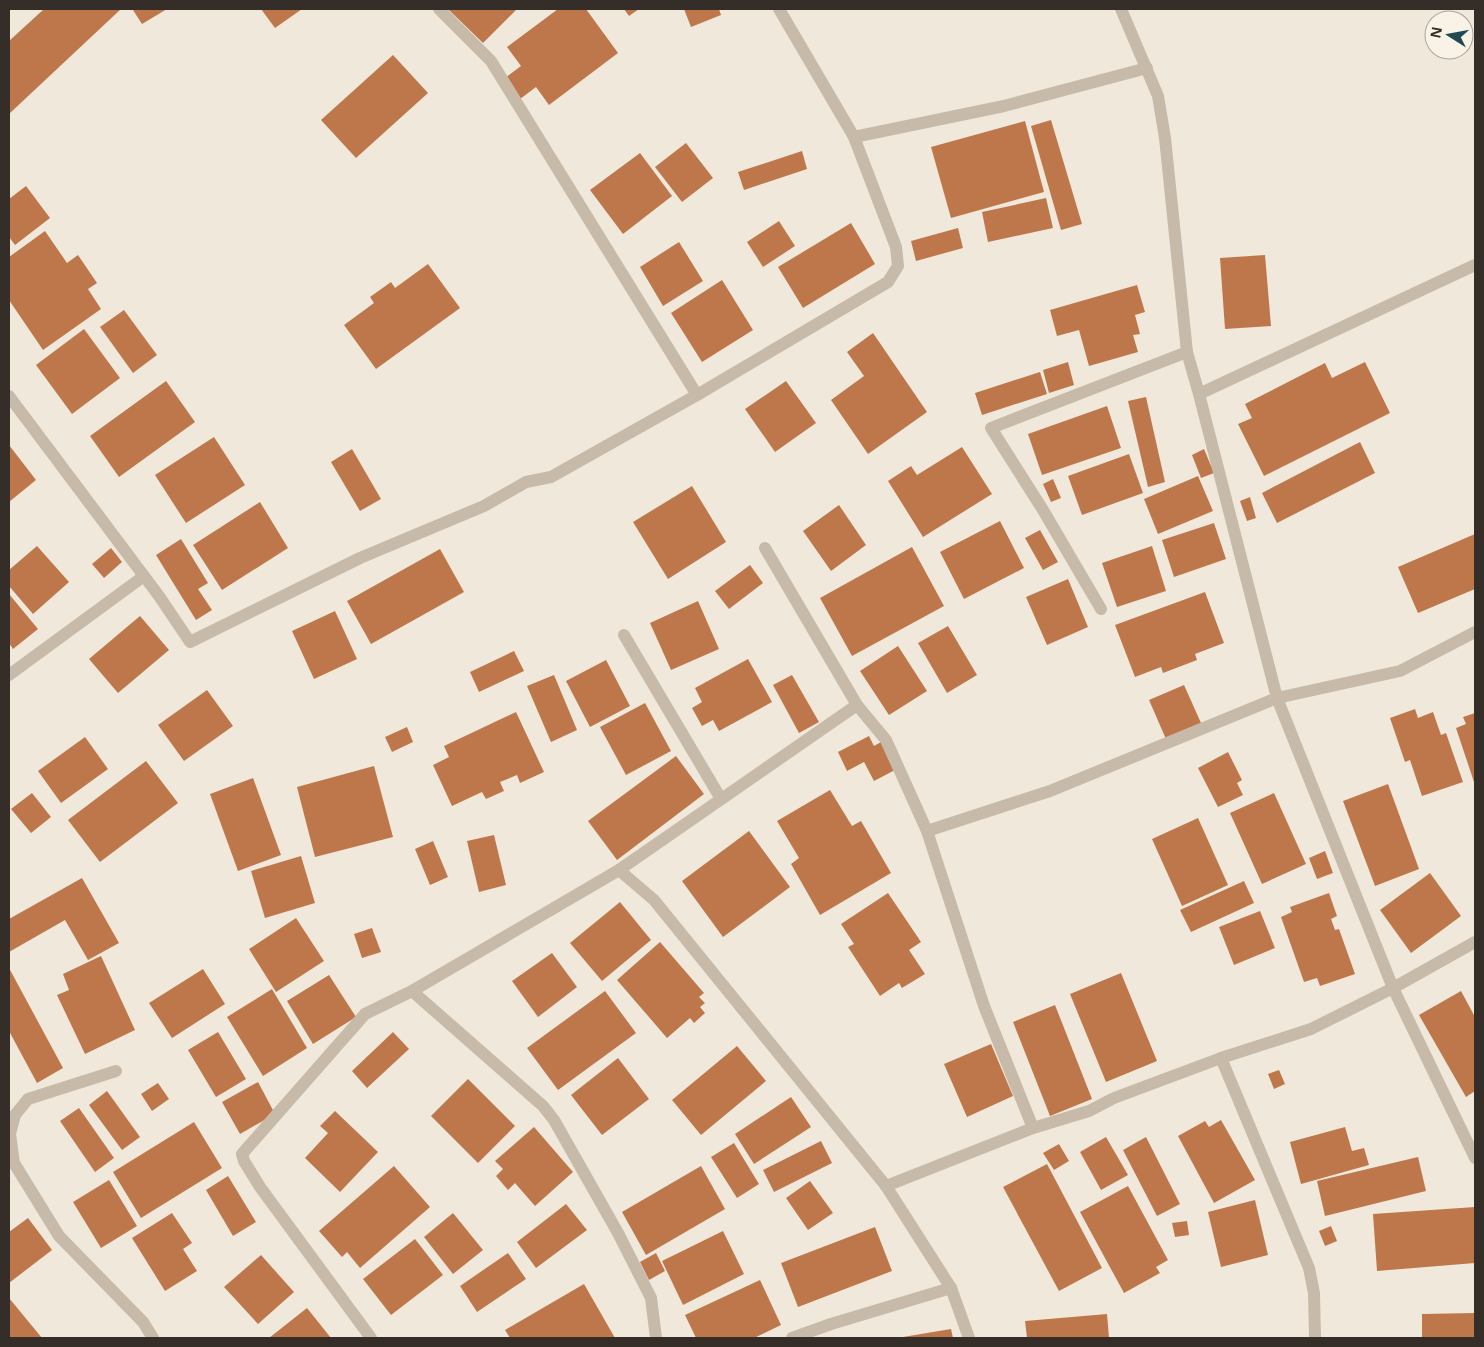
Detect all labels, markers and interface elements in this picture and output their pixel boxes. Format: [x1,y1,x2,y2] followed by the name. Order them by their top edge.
[1424,10,1474,60] north arrow
[1425,25,1446,40] text: N

